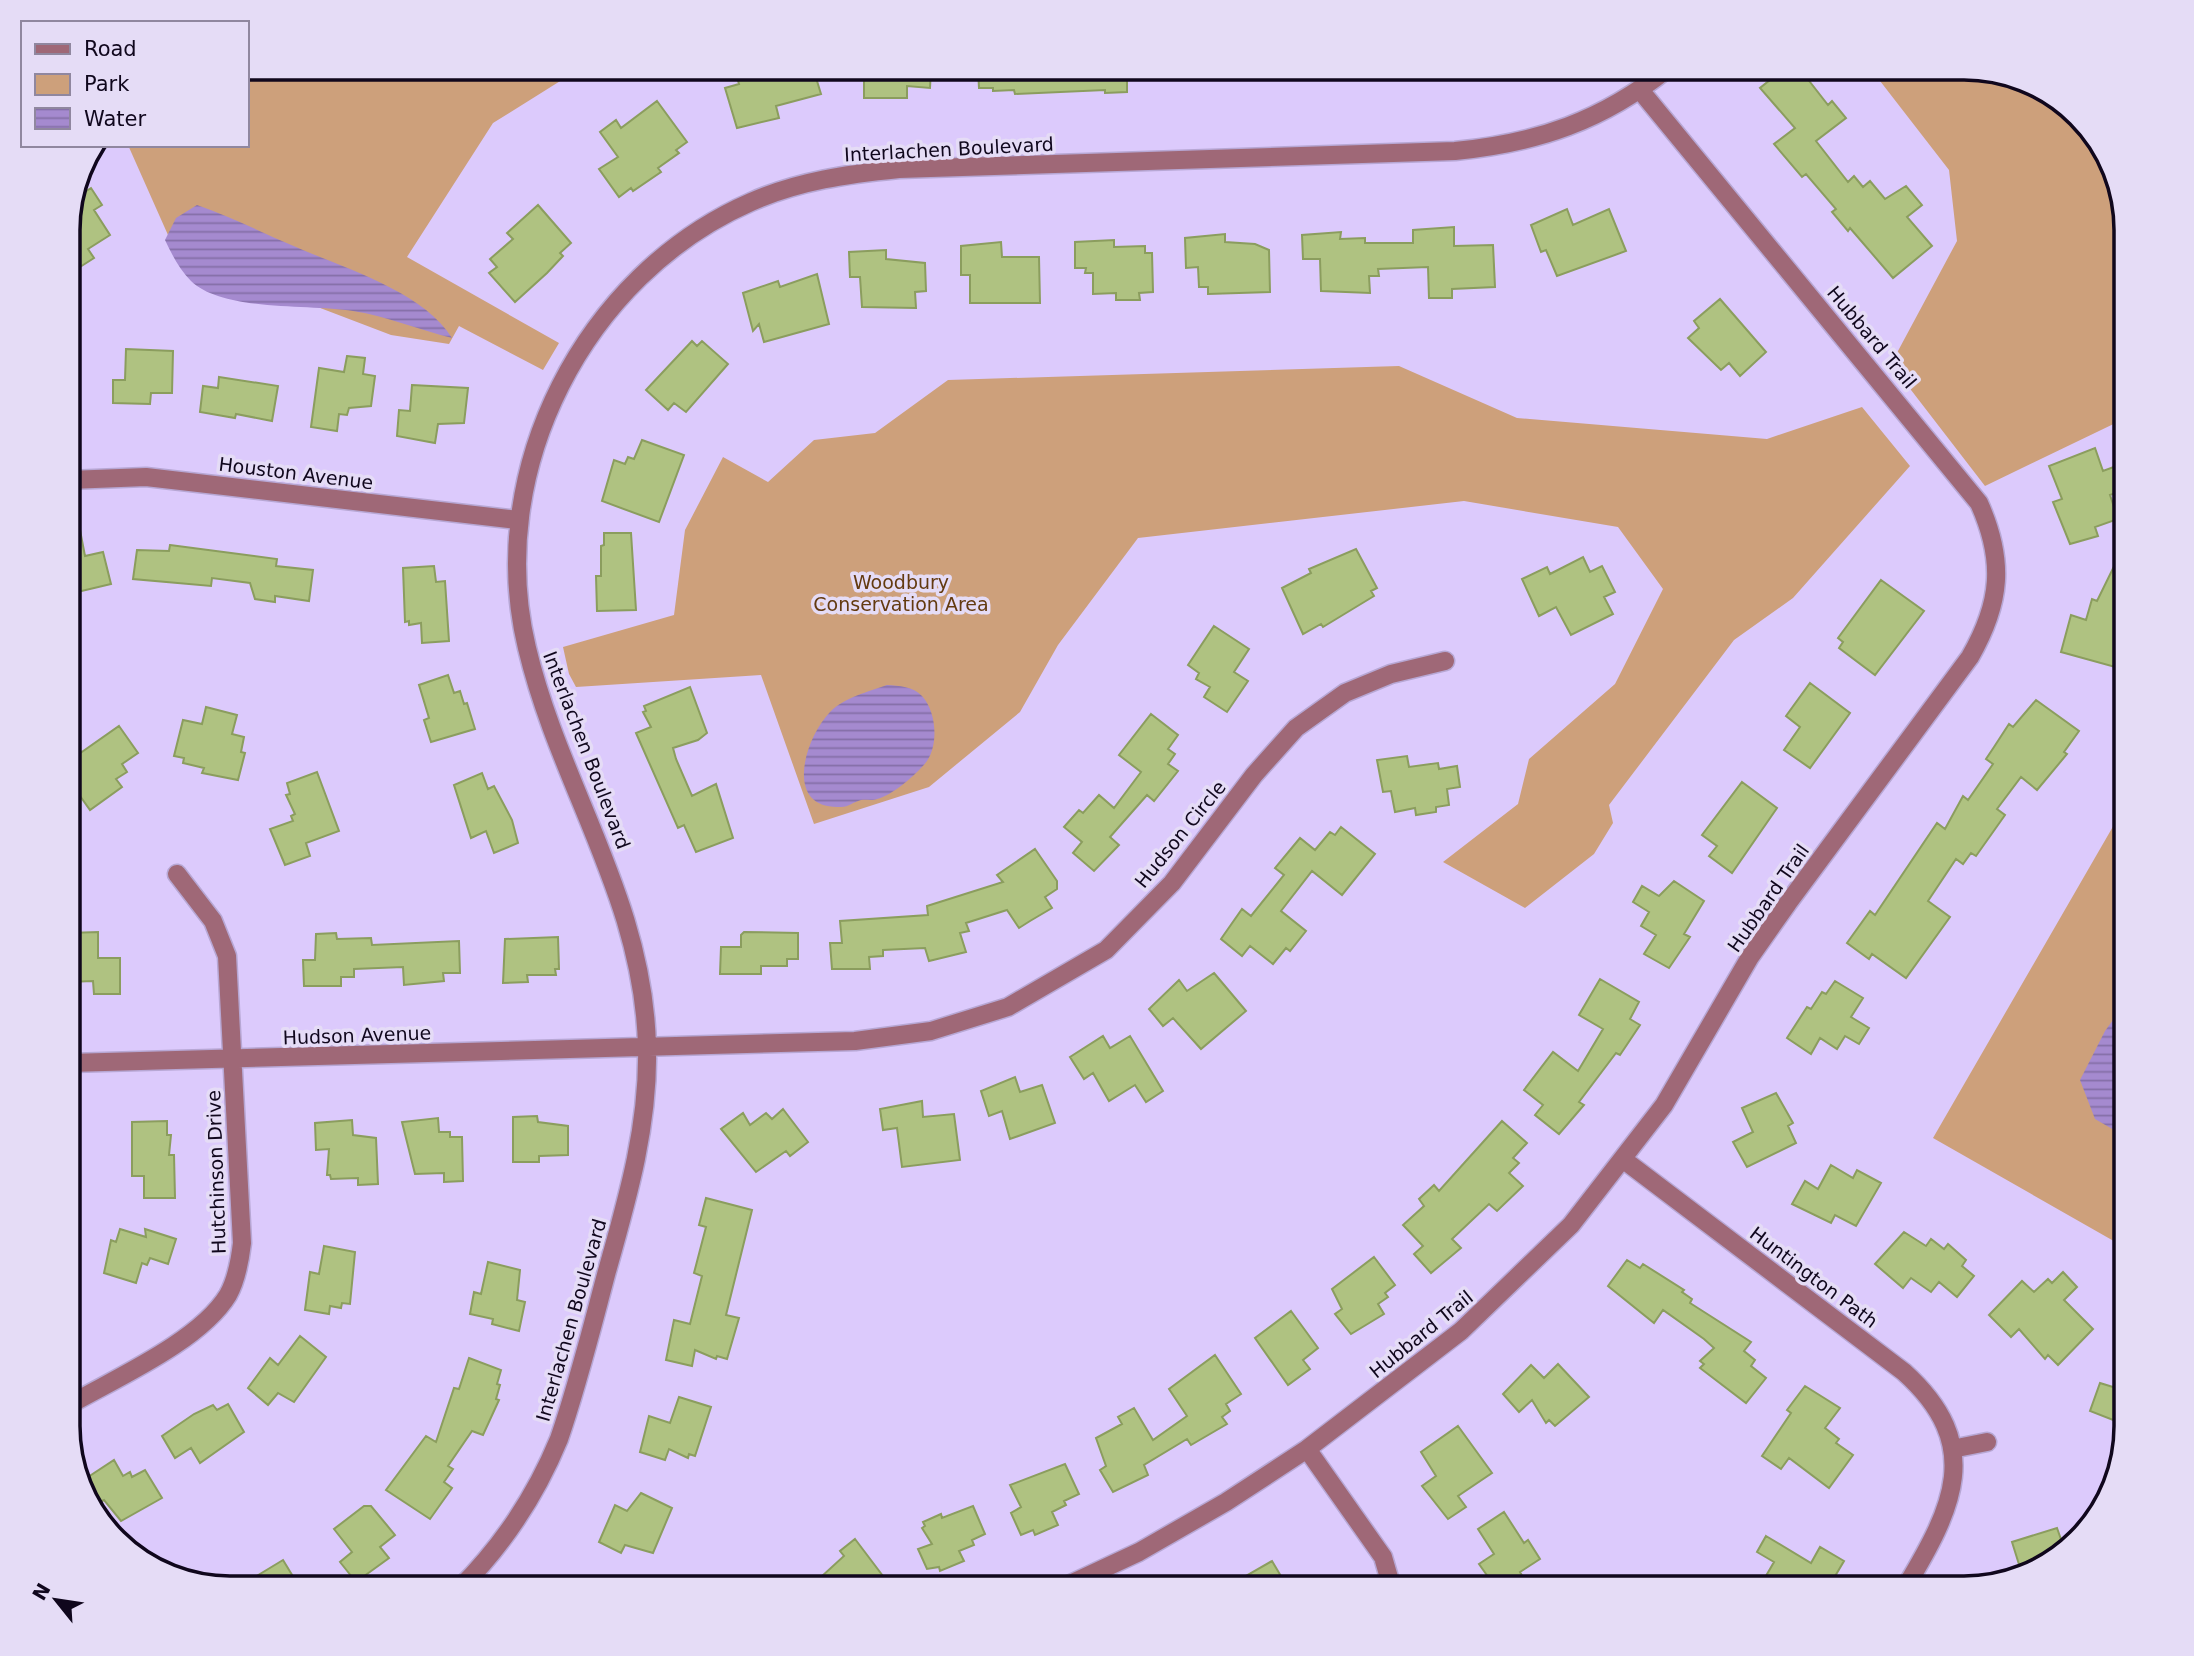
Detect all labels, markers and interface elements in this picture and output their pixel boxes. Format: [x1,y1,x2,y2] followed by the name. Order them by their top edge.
[21,21,248,147] legend
[84,37,137,61] text: Road
[84,72,130,96] text: Park
[84,107,146,131] text: Water
[844,133,1054,165] street label: Interlachen Boulevard
[1823,281,1921,393] street label: Hubbard Trail
[217,453,375,493] street label: Houston Avenue
[813,571,989,615] park label: Woodbury Conservation Area
[539,648,635,852] street label: Interlachen Boulevard
[1130,776,1230,892] street label: Hudson Circle
[1723,840,1813,956] street label: Hubbard Trail
[282,1021,432,1049] street label: Hudson Avenue
[202,1090,230,1254] street label: Hutchinson Drive
[532,1216,610,1424] street label: Interlachen Boulevard
[1746,1222,1882,1332] street label: Huntington Path
[1365,1286,1477,1382] street label: Hubbard Trail
[21,1565,91,1635] north arrow
[28,1579,55,1604] text: N

